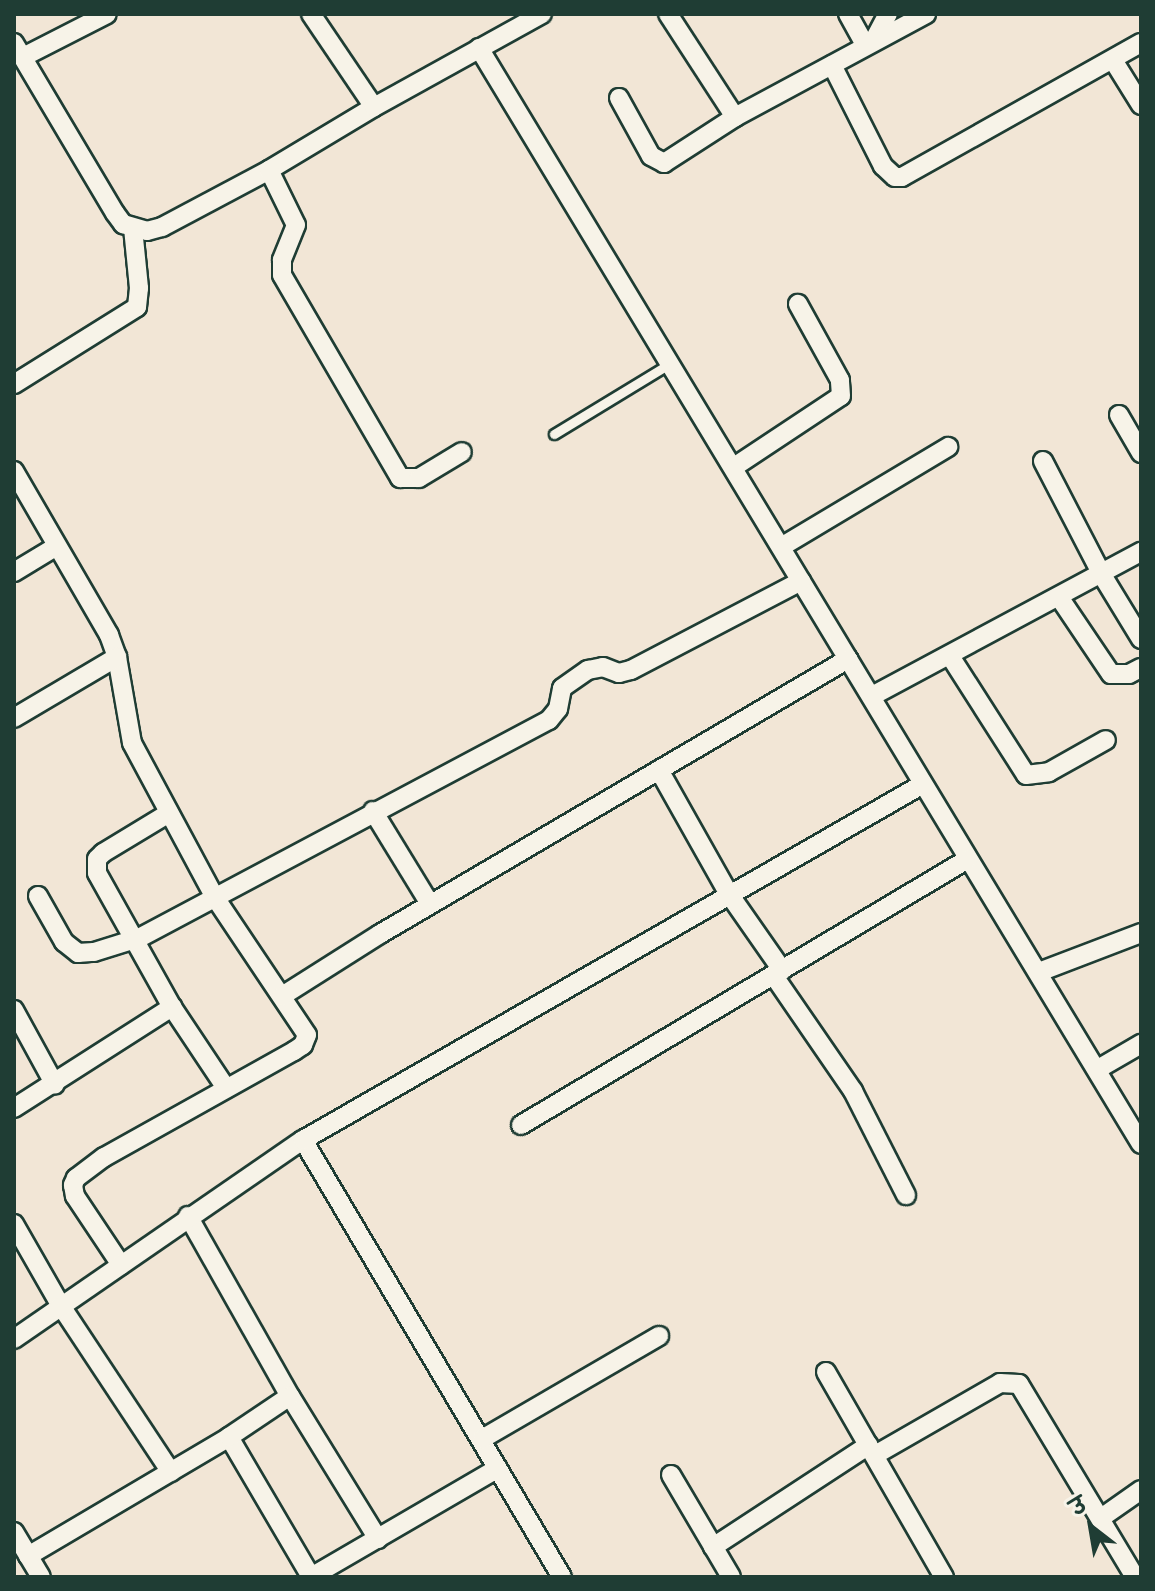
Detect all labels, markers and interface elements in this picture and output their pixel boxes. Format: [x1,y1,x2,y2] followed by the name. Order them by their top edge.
[1051,1487,1131,1567] north arrow
[1065,1491,1092,1521] text: उ

